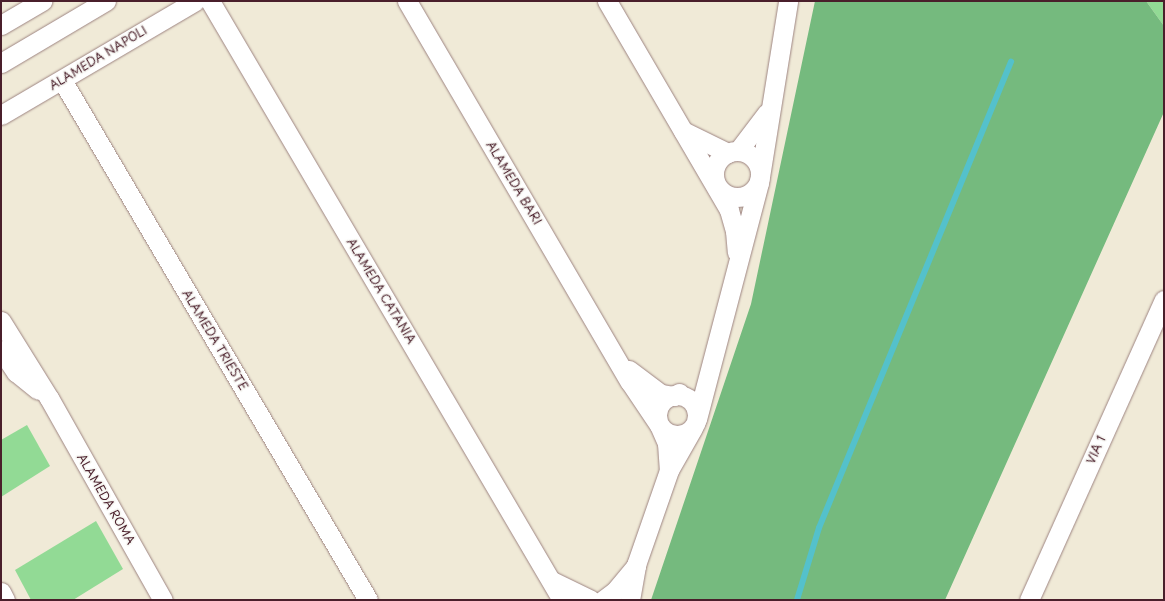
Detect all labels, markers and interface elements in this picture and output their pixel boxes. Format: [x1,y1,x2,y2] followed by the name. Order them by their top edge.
[46,23,150,93] street label: ALAMEDA NAPOLI
[483,138,545,228] street label: ALAMEDA BARI
[343,235,419,347] street label: ALAMEDA CATANIA
[179,286,251,394] street label: ALAMEDA TRIESTE
[1083,433,1109,467] street label: VIA 1
[74,450,138,548] street label: ALAMEDA ROMA

